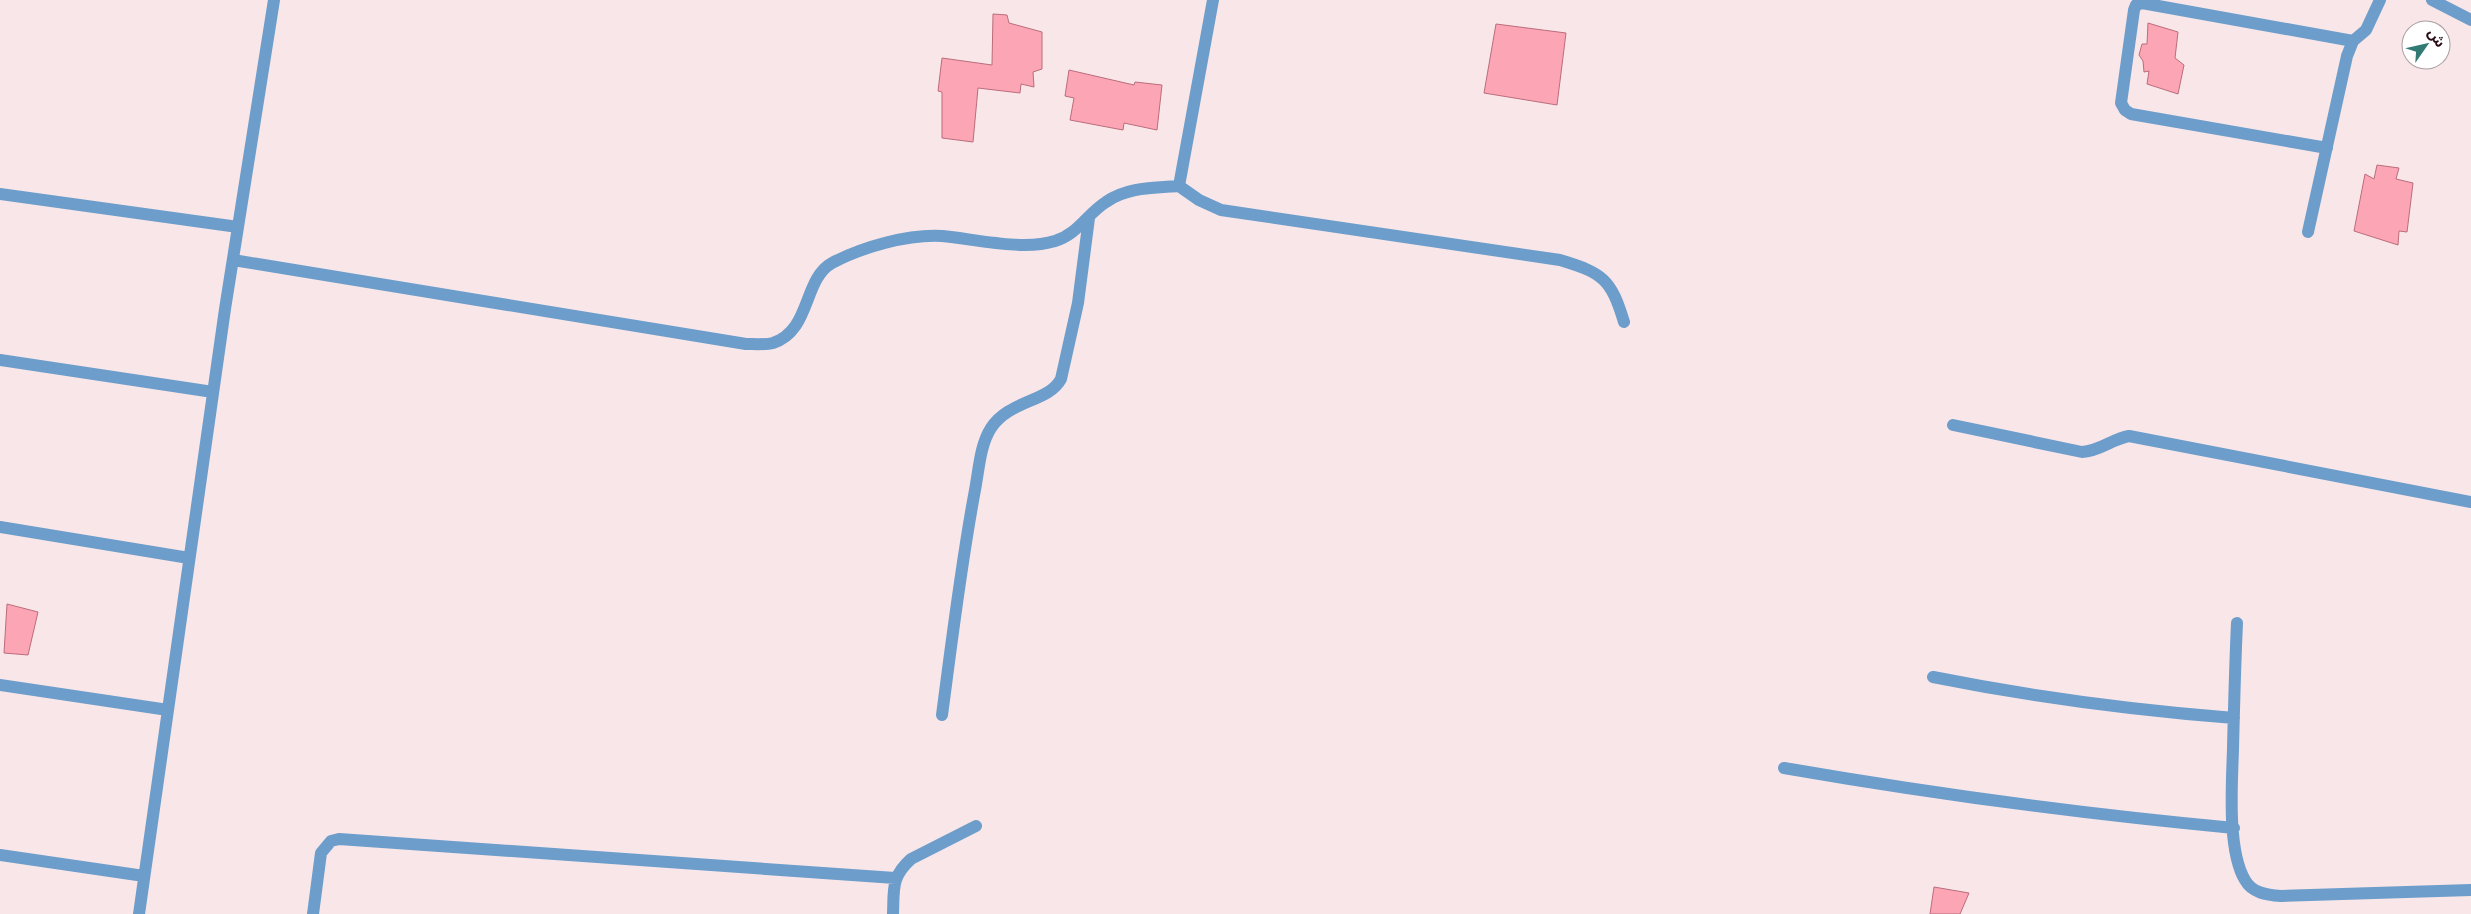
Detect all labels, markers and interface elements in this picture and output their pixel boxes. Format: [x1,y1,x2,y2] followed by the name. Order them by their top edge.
[2401,20,2451,70] north arrow
[2425,25,2450,50] text: ش

